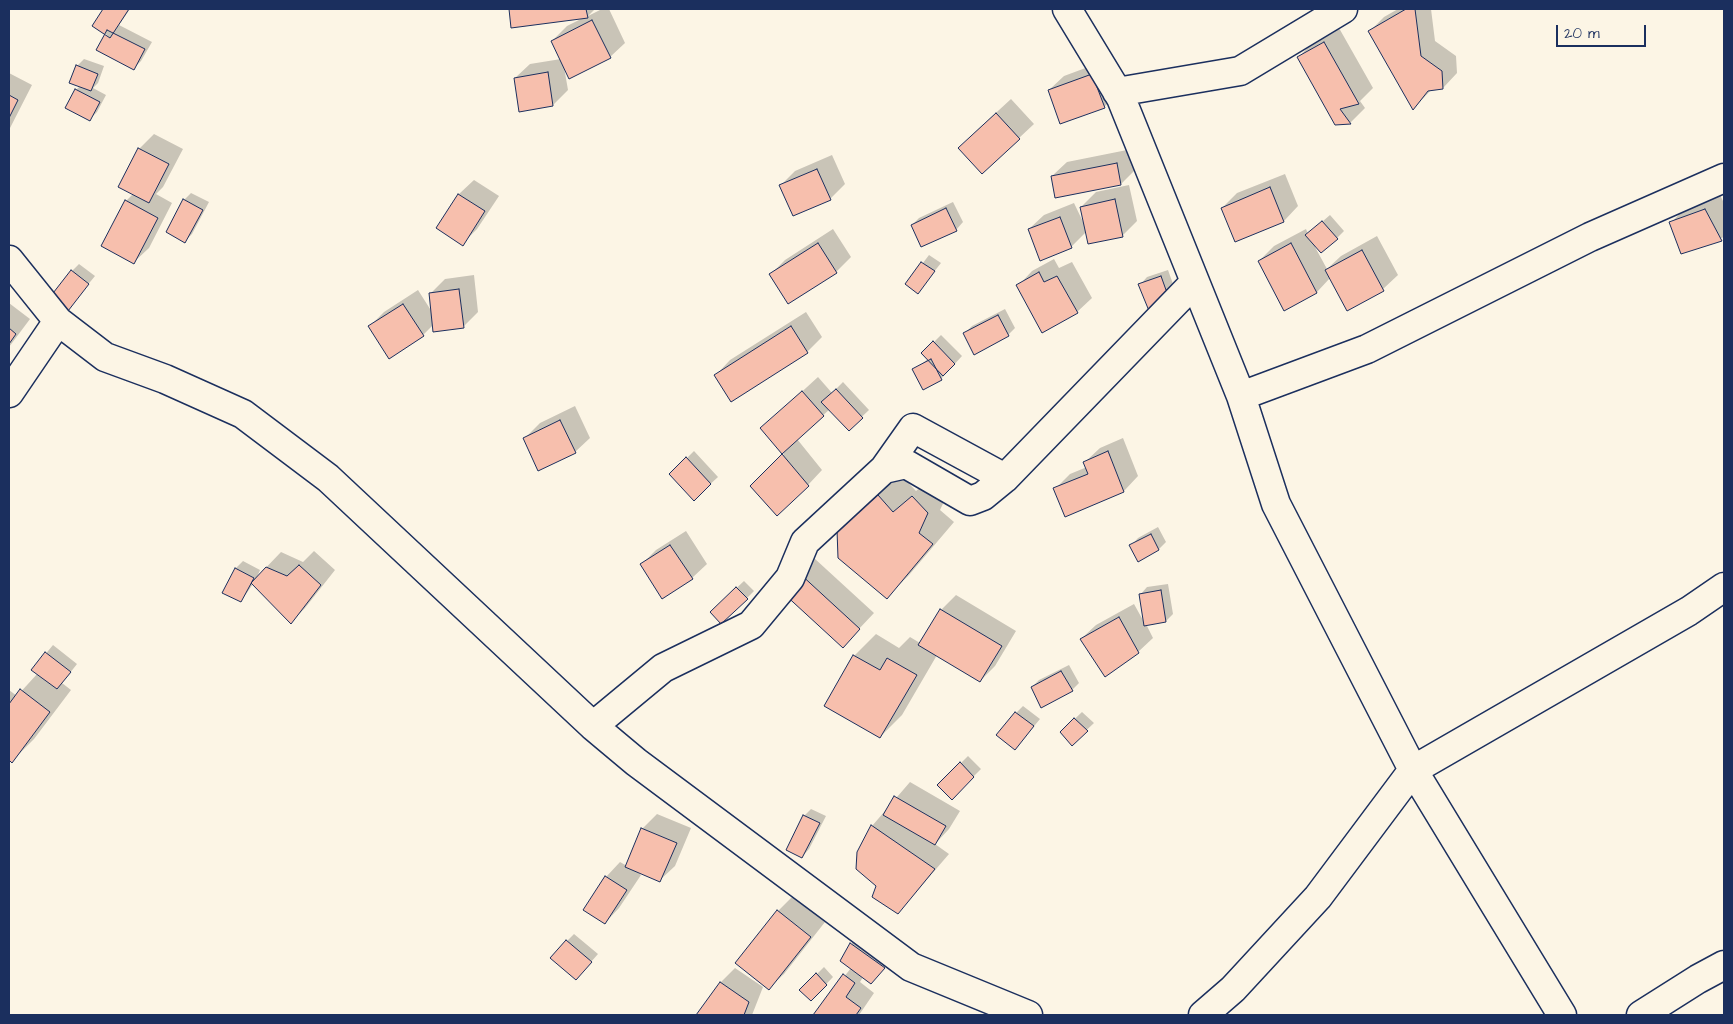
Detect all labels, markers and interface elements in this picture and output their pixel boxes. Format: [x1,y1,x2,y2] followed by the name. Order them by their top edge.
[1558,15,1648,47] scale bar
[1564,23,1600,44] text: 20 m

